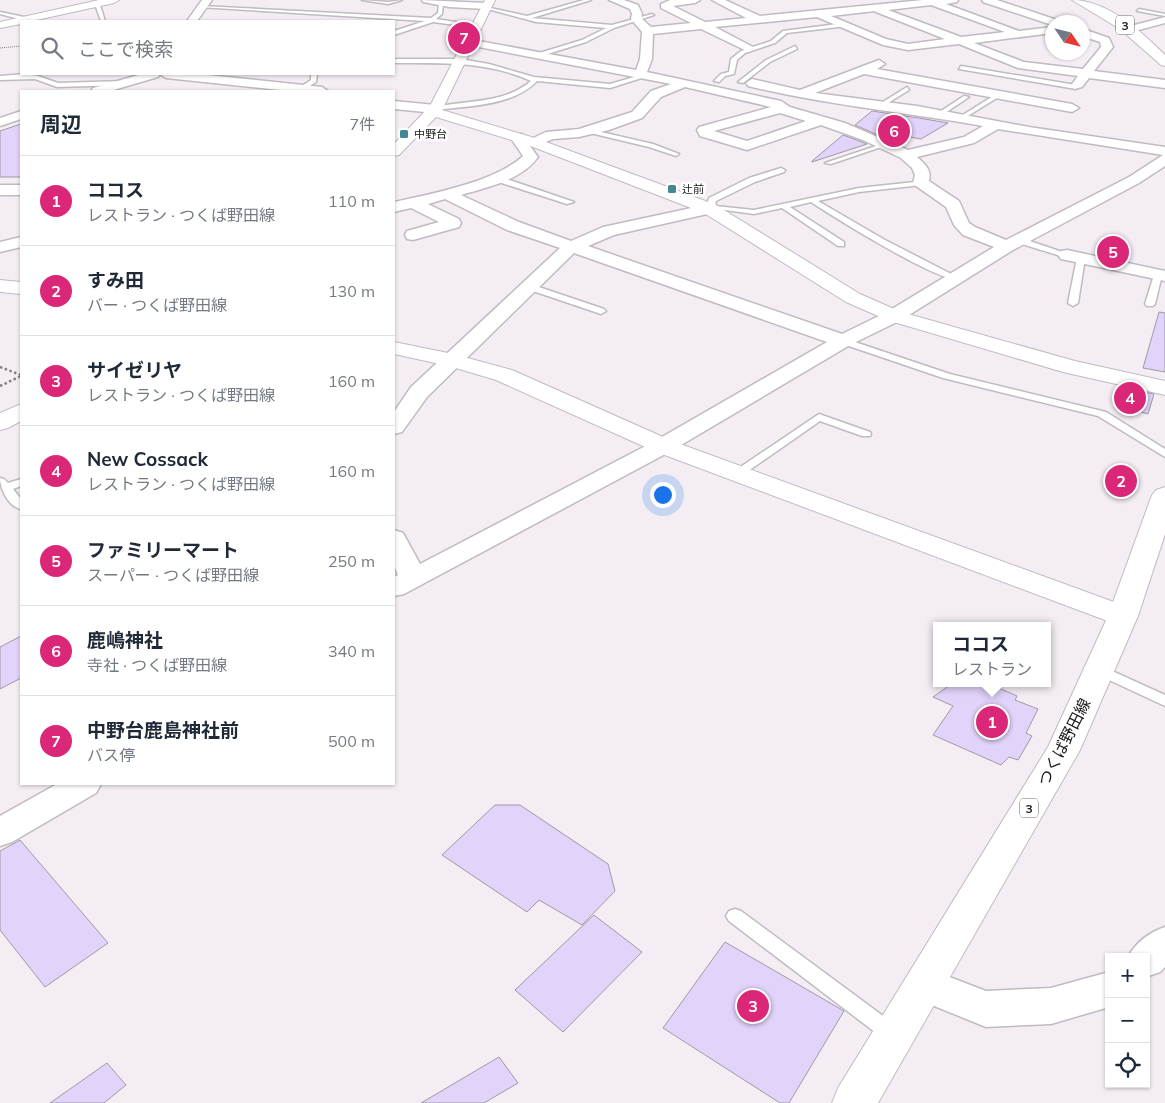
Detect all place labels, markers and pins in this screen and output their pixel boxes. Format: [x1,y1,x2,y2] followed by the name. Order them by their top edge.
[448,19,480,57] pin: 7
[878,112,910,150] pin: 6
[414,127,447,141] place label: 中野台
[398,128,410,140] marker: 中野台
[682,182,704,196] place label: 辻前
[666,183,678,195] marker: 辻前
[1097,233,1129,271] pin: 5
[1114,379,1146,417] pin: 4
[1105,462,1137,500] pin: 2
[976,703,1008,741] pin: 1
[737,987,769,1025] pin: 3

